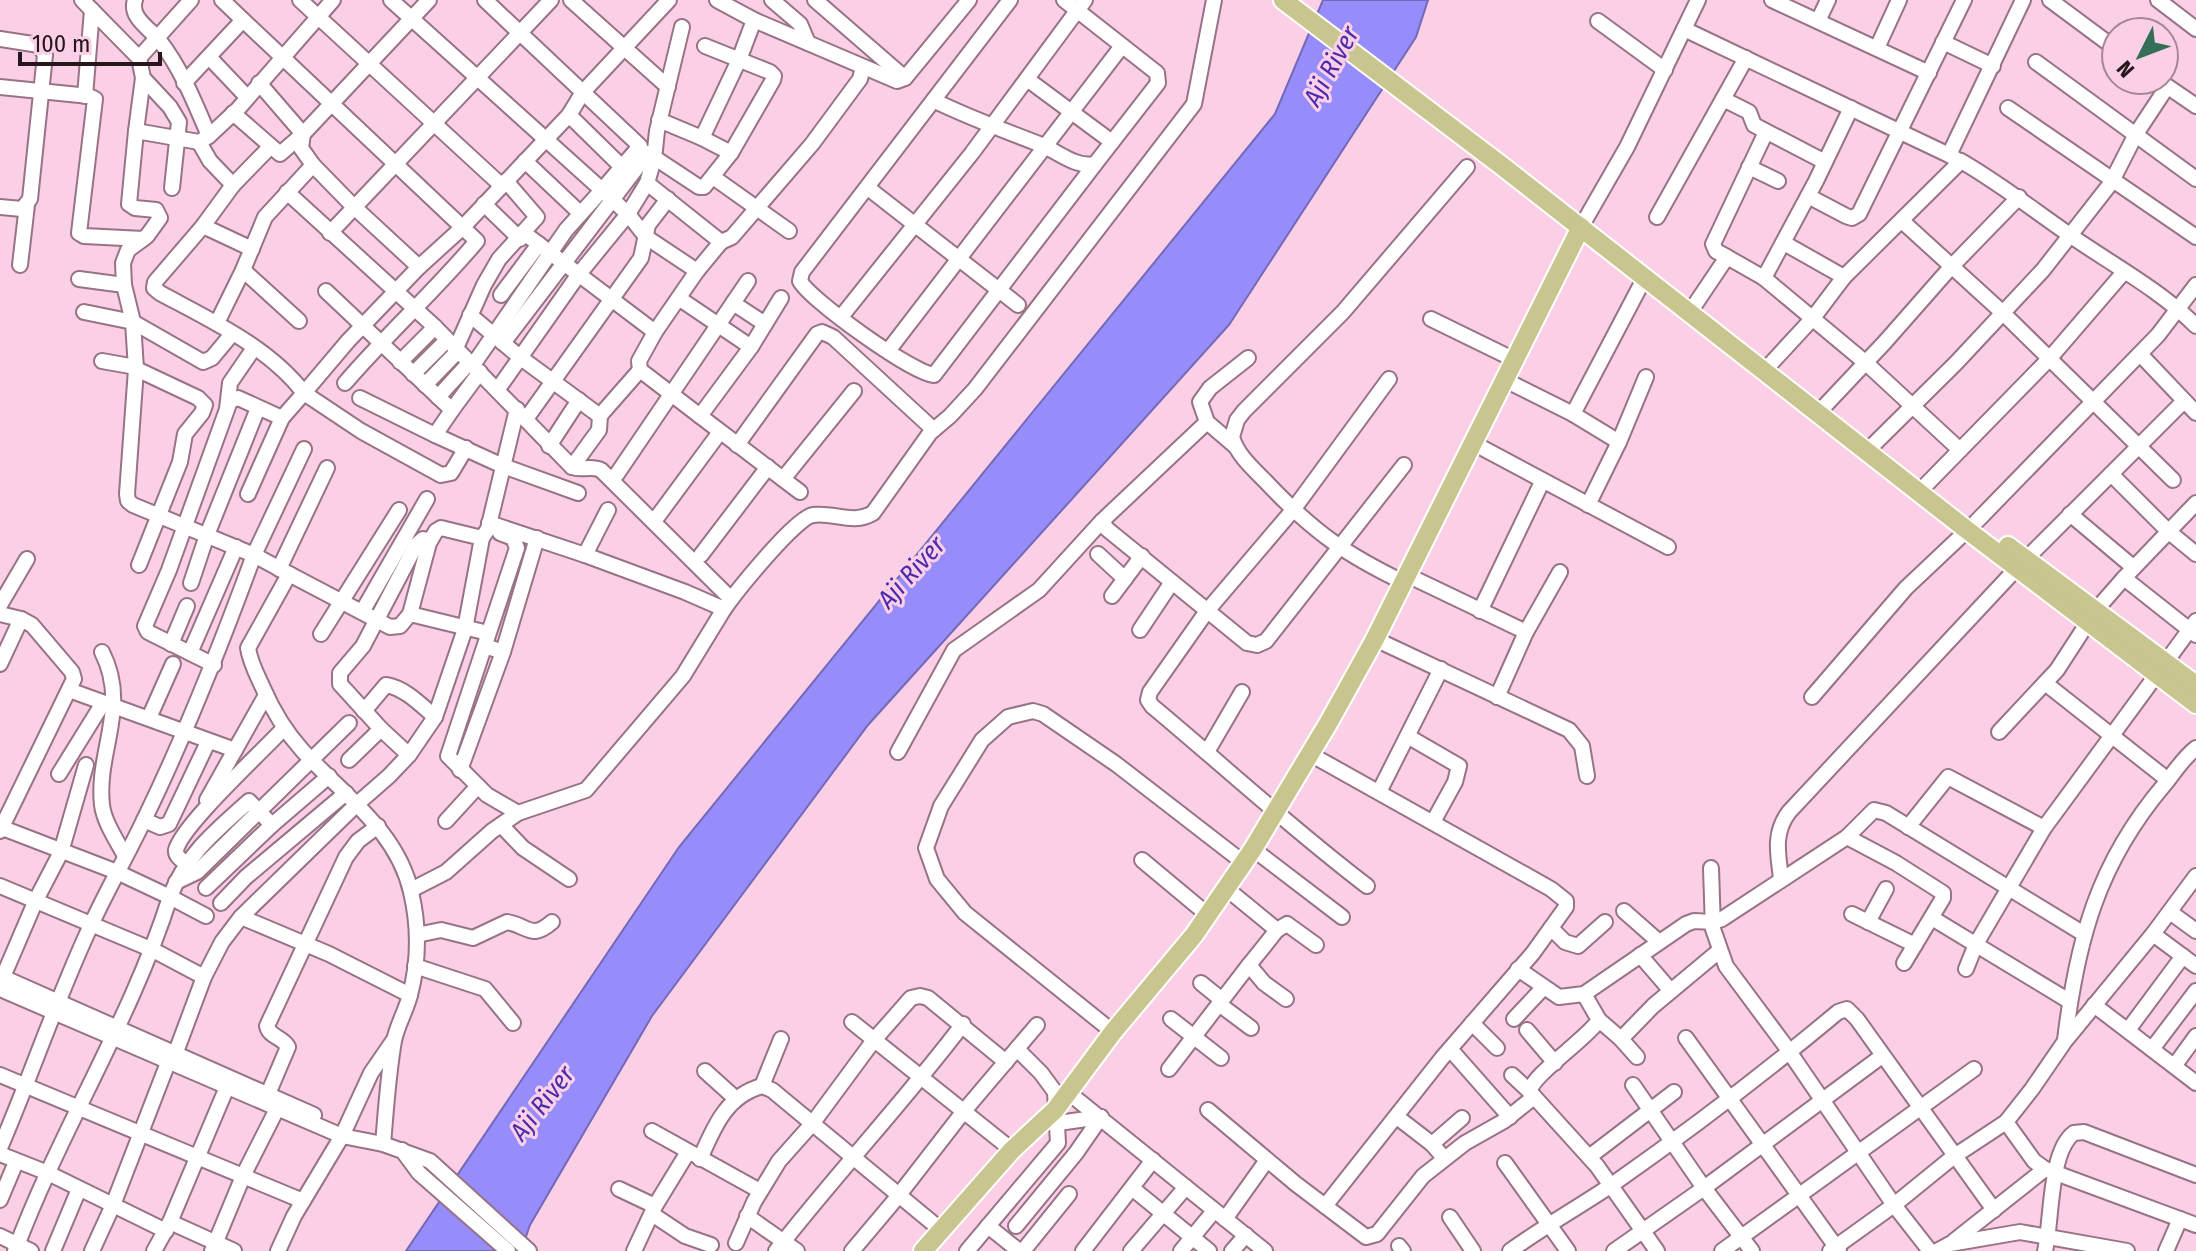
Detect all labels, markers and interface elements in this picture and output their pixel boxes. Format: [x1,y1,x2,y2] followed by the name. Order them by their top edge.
[20,16,160,66] scale bar
[2100,16,2180,96] north arrow
[1297,20,1366,112] water label: Aji River
[32,30,90,58] text: 100 m
[2111,55,2140,83] text: N
[870,529,952,615] water label: Aji River
[503,1059,582,1148] water label: Aji River

